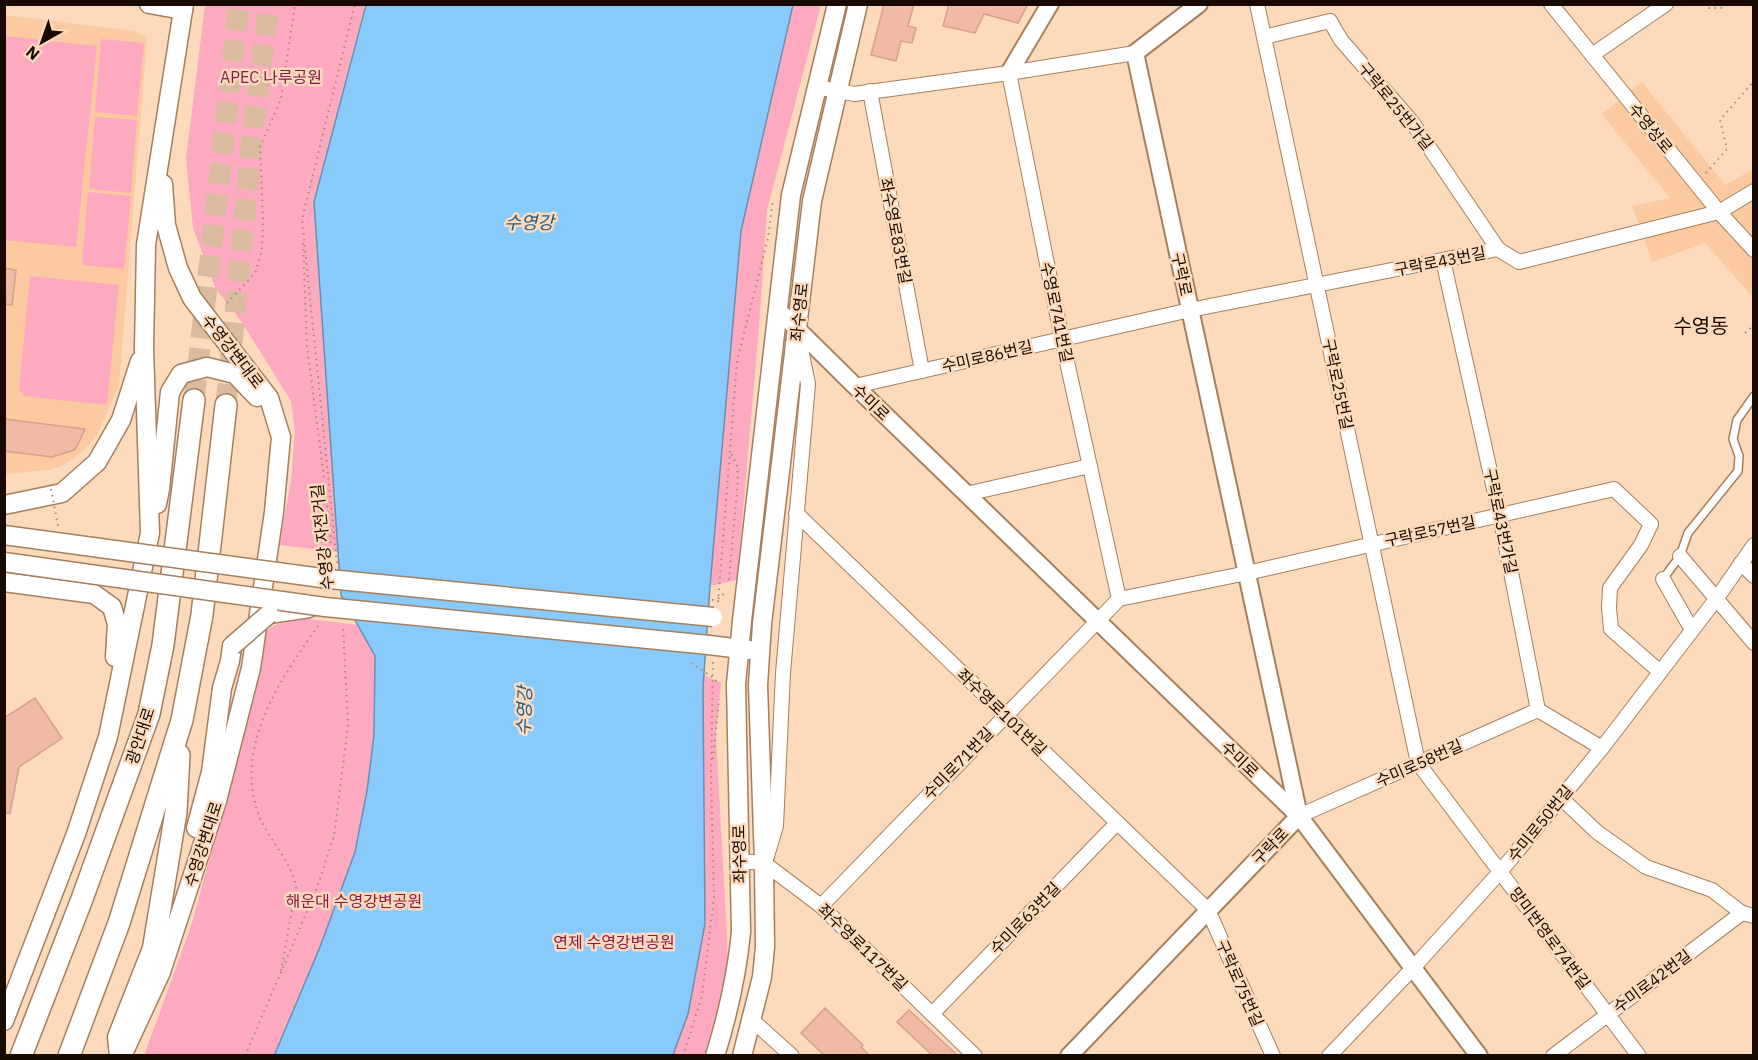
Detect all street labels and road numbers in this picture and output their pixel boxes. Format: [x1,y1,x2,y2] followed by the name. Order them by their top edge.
[1354,58,1438,154] street label: 구락로25번가길
[1625,99,1677,157] street label: 수영성로
[876,176,916,286] street label: 좌수영로83번길
[1393,242,1487,280] street label: 구락로43번길
[1168,250,1196,298] street label: 구락로
[1037,260,1077,364] street label: 수영로741번길
[786,281,812,342] street label: 좌수영로
[198,310,268,392] street label: 수영강변대로
[940,336,1034,376] street label: 수미로86번길
[1319,337,1357,431] street label: 구락로25번길
[848,379,894,425] street label: 수미로
[1480,466,1522,576] street label: 구락로43번가길
[306,483,338,591] street label: 수영강 자전거길
[1383,512,1477,550] street label: 구락로57번길
[953,664,1051,760] street label: 좌수영로101번길
[121,705,159,767] street label: 광안대로
[919,723,997,803] street label: 수미로71번길
[1373,735,1465,791] street label: 수미로58번길
[1217,736,1263,782] street label: 수미로
[1503,781,1577,865] street label: 수미로50번길
[180,799,226,889] street label: 수영강변대로
[1247,823,1293,869] street label: 구락로
[728,824,750,884] street label: 좌수영로
[986,878,1064,958] street label: 수미로63번길
[1505,883,1595,993] street label: 망미번영로74번길
[814,899,912,995] street label: 좌수영로117번길
[1212,937,1268,1029] street label: 구락로75번길
[1609,945,1695,1017] street label: 수미로42번길

